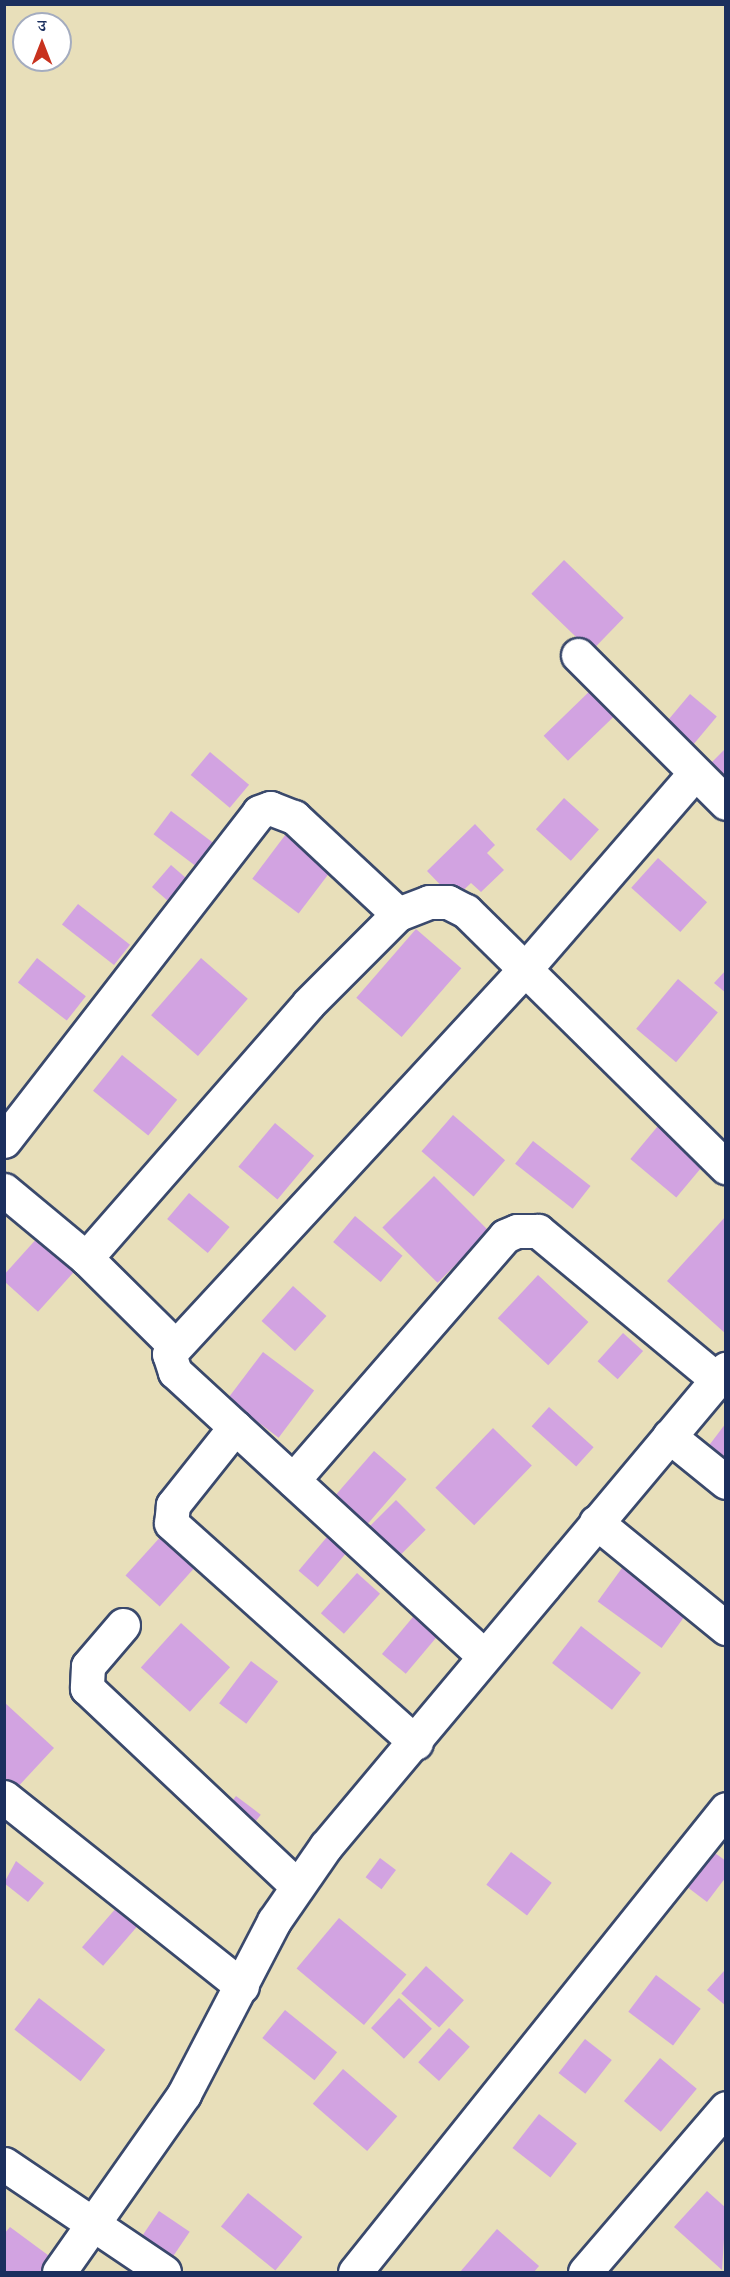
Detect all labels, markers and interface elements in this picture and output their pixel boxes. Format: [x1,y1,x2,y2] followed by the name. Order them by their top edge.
[12,12,72,72] north arrow
[38,15,46,36] text: उ

